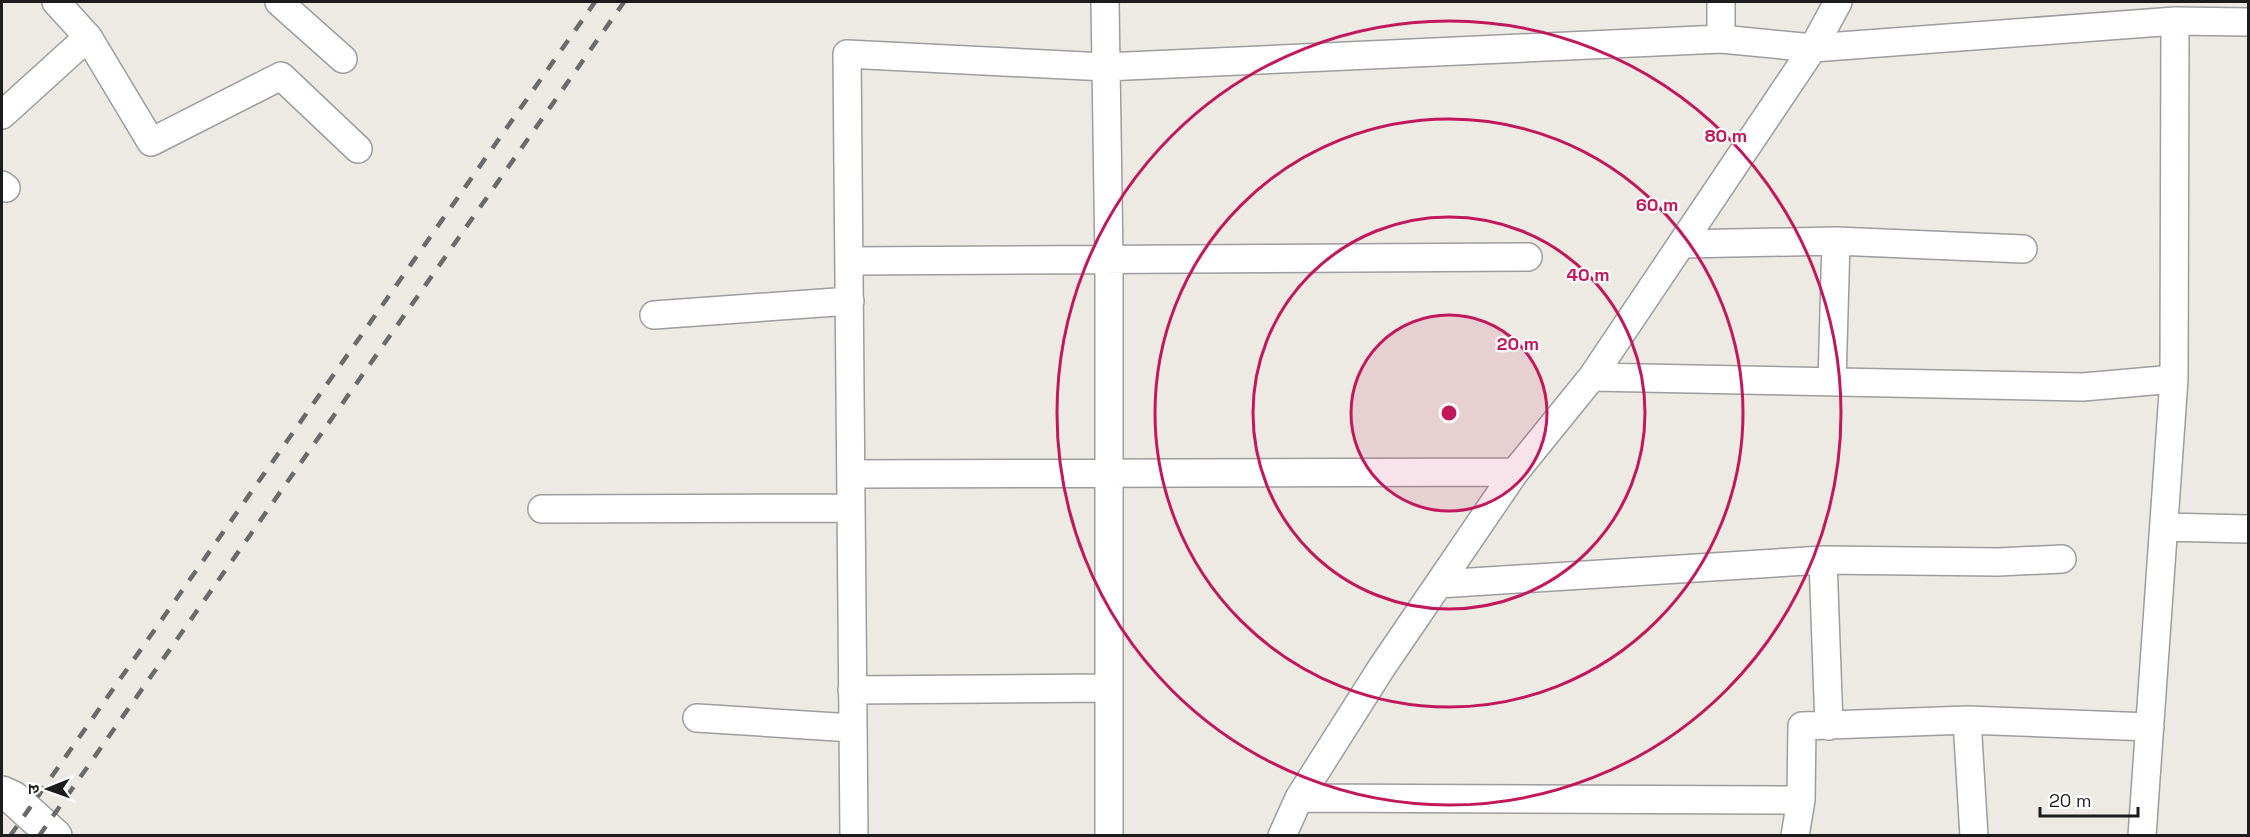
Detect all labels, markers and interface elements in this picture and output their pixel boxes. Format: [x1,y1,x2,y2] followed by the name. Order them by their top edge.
[1705,124,1747,147] text: 80 m
[1636,193,1678,216] text: 60 m
[1566,263,1610,286] text: 40 m
[1497,332,1539,355] text: 20 m
[1439,403,1459,423] centre of rings
[18,759,78,819] north arrow
[2040,780,2138,818] scale bar
[23,784,44,794] text: उ
[2049,789,2092,812] text: 20 m

